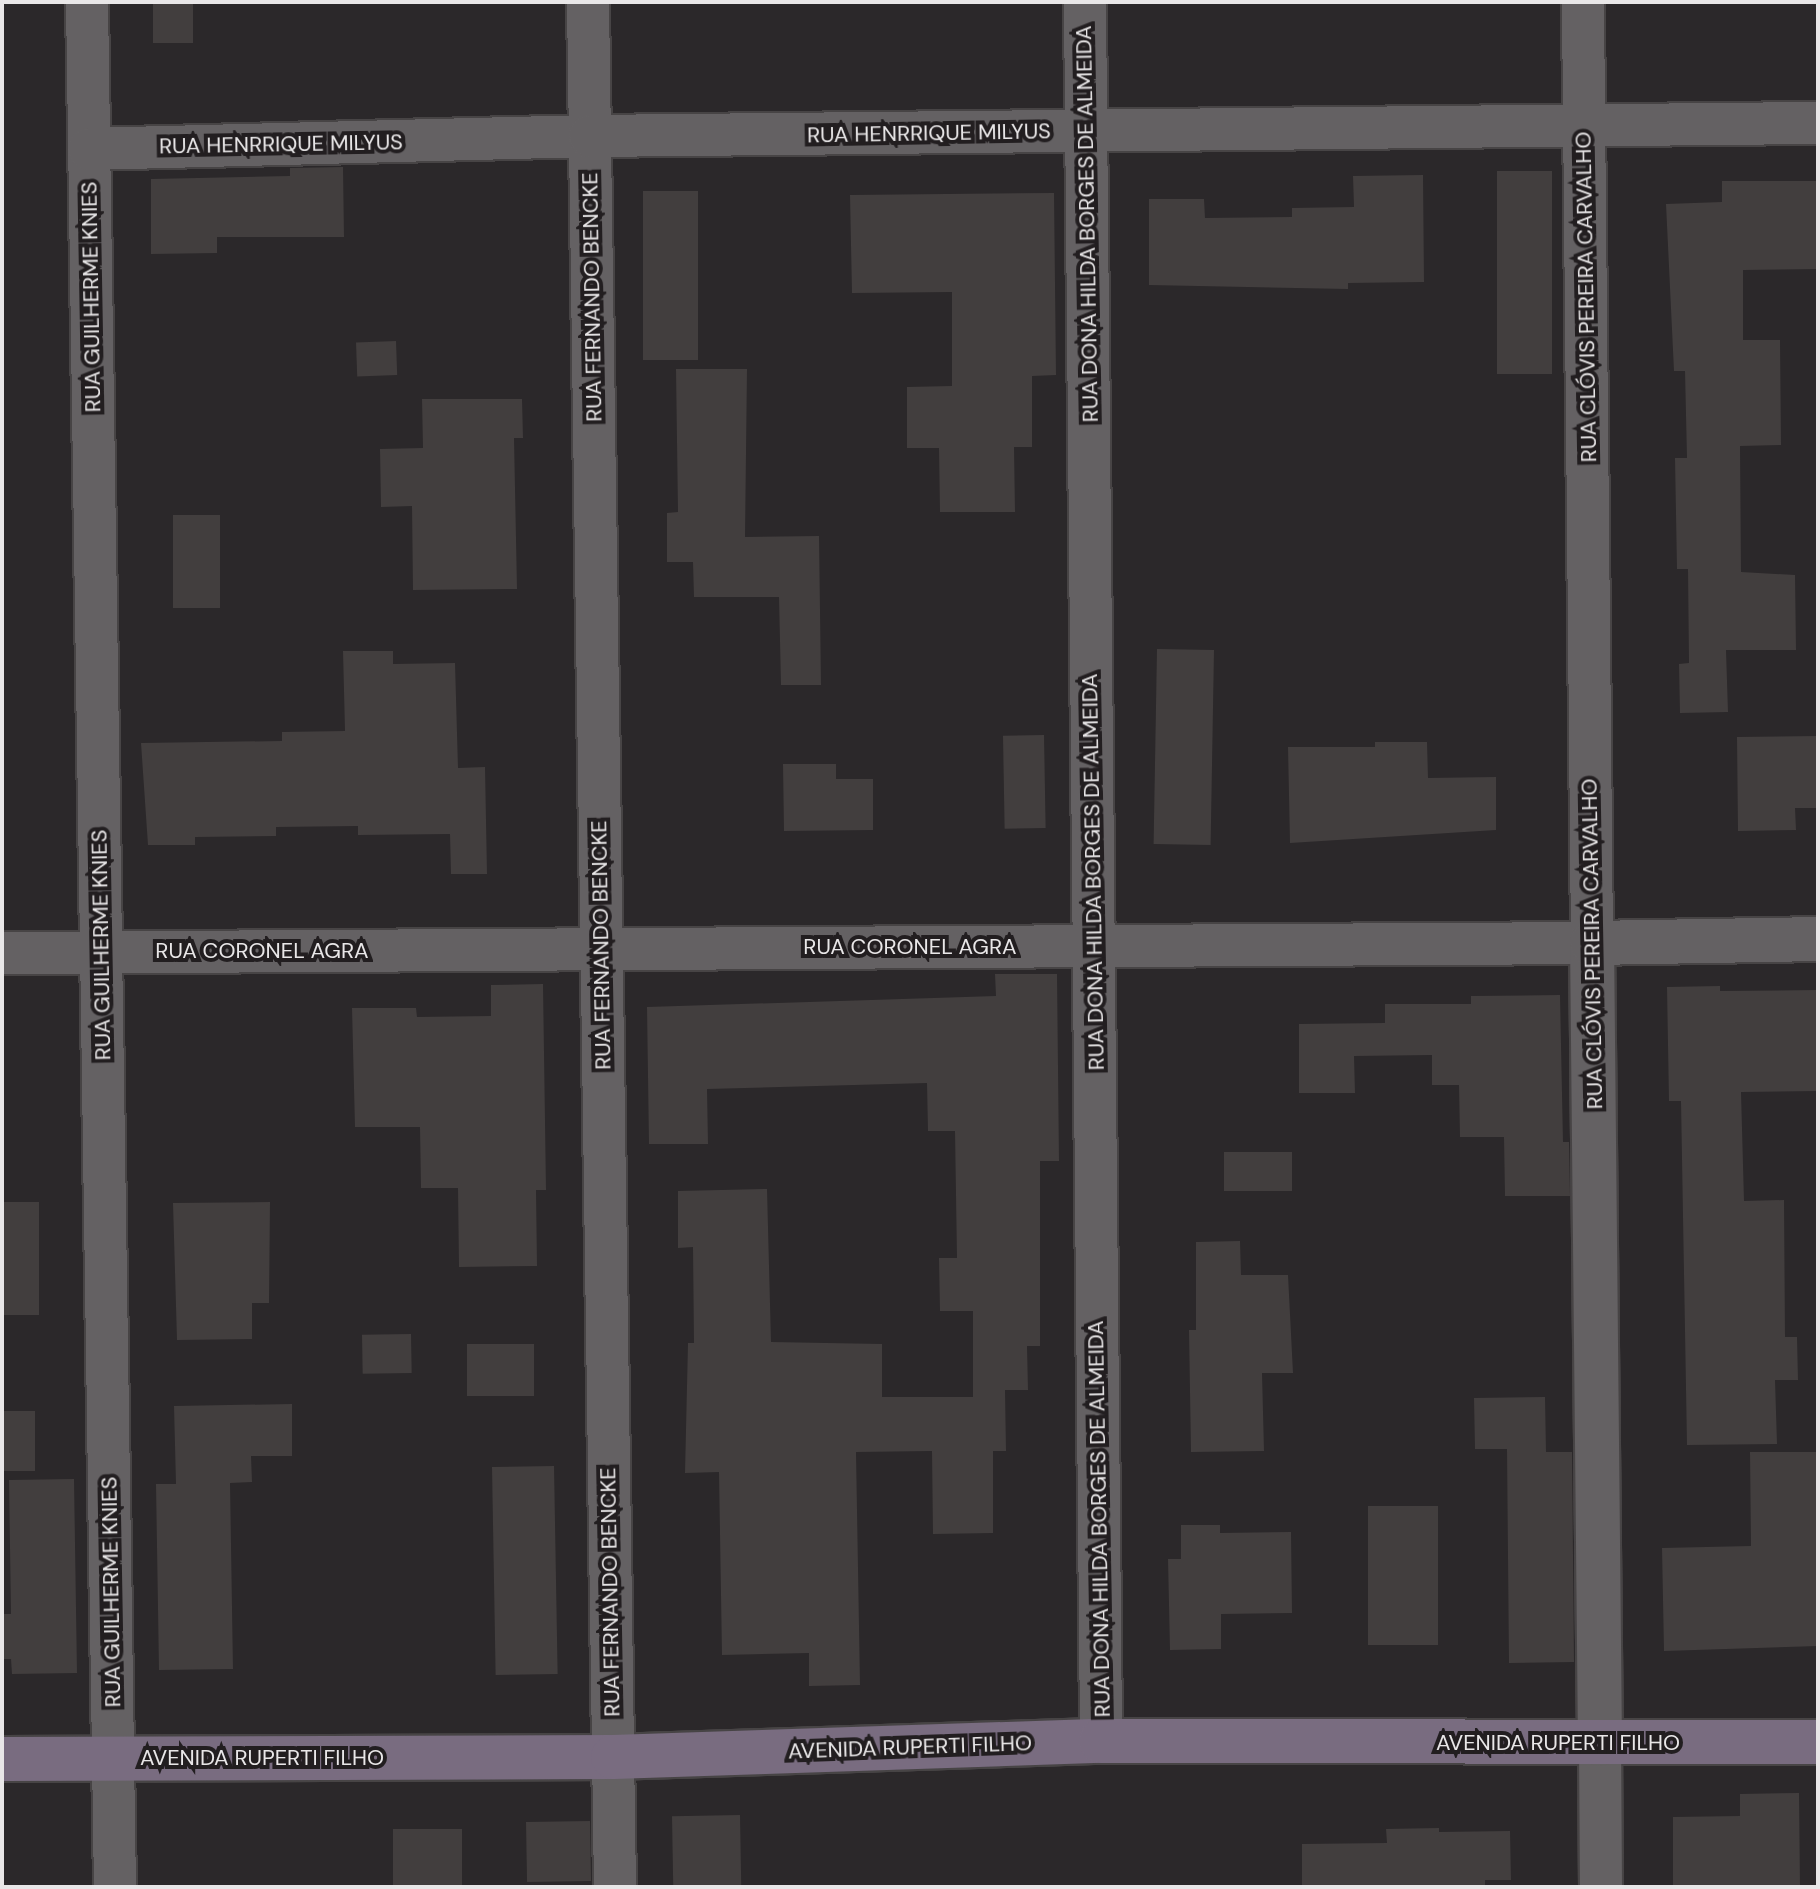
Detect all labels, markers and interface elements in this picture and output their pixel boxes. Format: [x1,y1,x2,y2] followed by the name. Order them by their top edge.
[1070,25,1104,423] street label: RUA DONA HILDA BORGES DE ALMEIDA
[807,118,1051,148] street label: RUA HENRRIQUE MILYUS
[159,129,403,159] street label: RUA HENRRIQUE MILYUS
[1570,131,1602,463] street label: RUA CLÓVIS PEREIRA CARVALHO
[577,172,607,422] street label: RUA FERNANDO BENCKE
[76,181,106,413] street label: RUA GUILHERME KNIES
[1076,673,1110,1071] street label: RUA DONA HILDA BORGES DE ALMEIDA
[1576,778,1608,1110] street label: RUA CLÓVIS PEREIRA CARVALHO
[586,820,616,1070] street label: RUA FERNANDO BENCKE
[86,829,116,1061] street label: RUA GUILHERME KNIES
[803,934,1017,960] street label: RUA CORONEL AGRA
[155,938,369,964] street label: RUA CORONEL AGRA
[1082,1320,1116,1718] street label: RUA DONA HILDA BORGES DE ALMEIDA
[595,1467,625,1717] street label: RUA FERNANDO BENCKE
[96,1476,126,1708] street label: RUA GUILHERME KNIES
[788,1730,1032,1764] street label: AVENIDA RUPERTI FILHO
[1436,1730,1680,1756] street label: AVENIDA RUPERTI FILHO
[140,1745,384,1771] street label: AVENIDA RUPERTI FILHO

